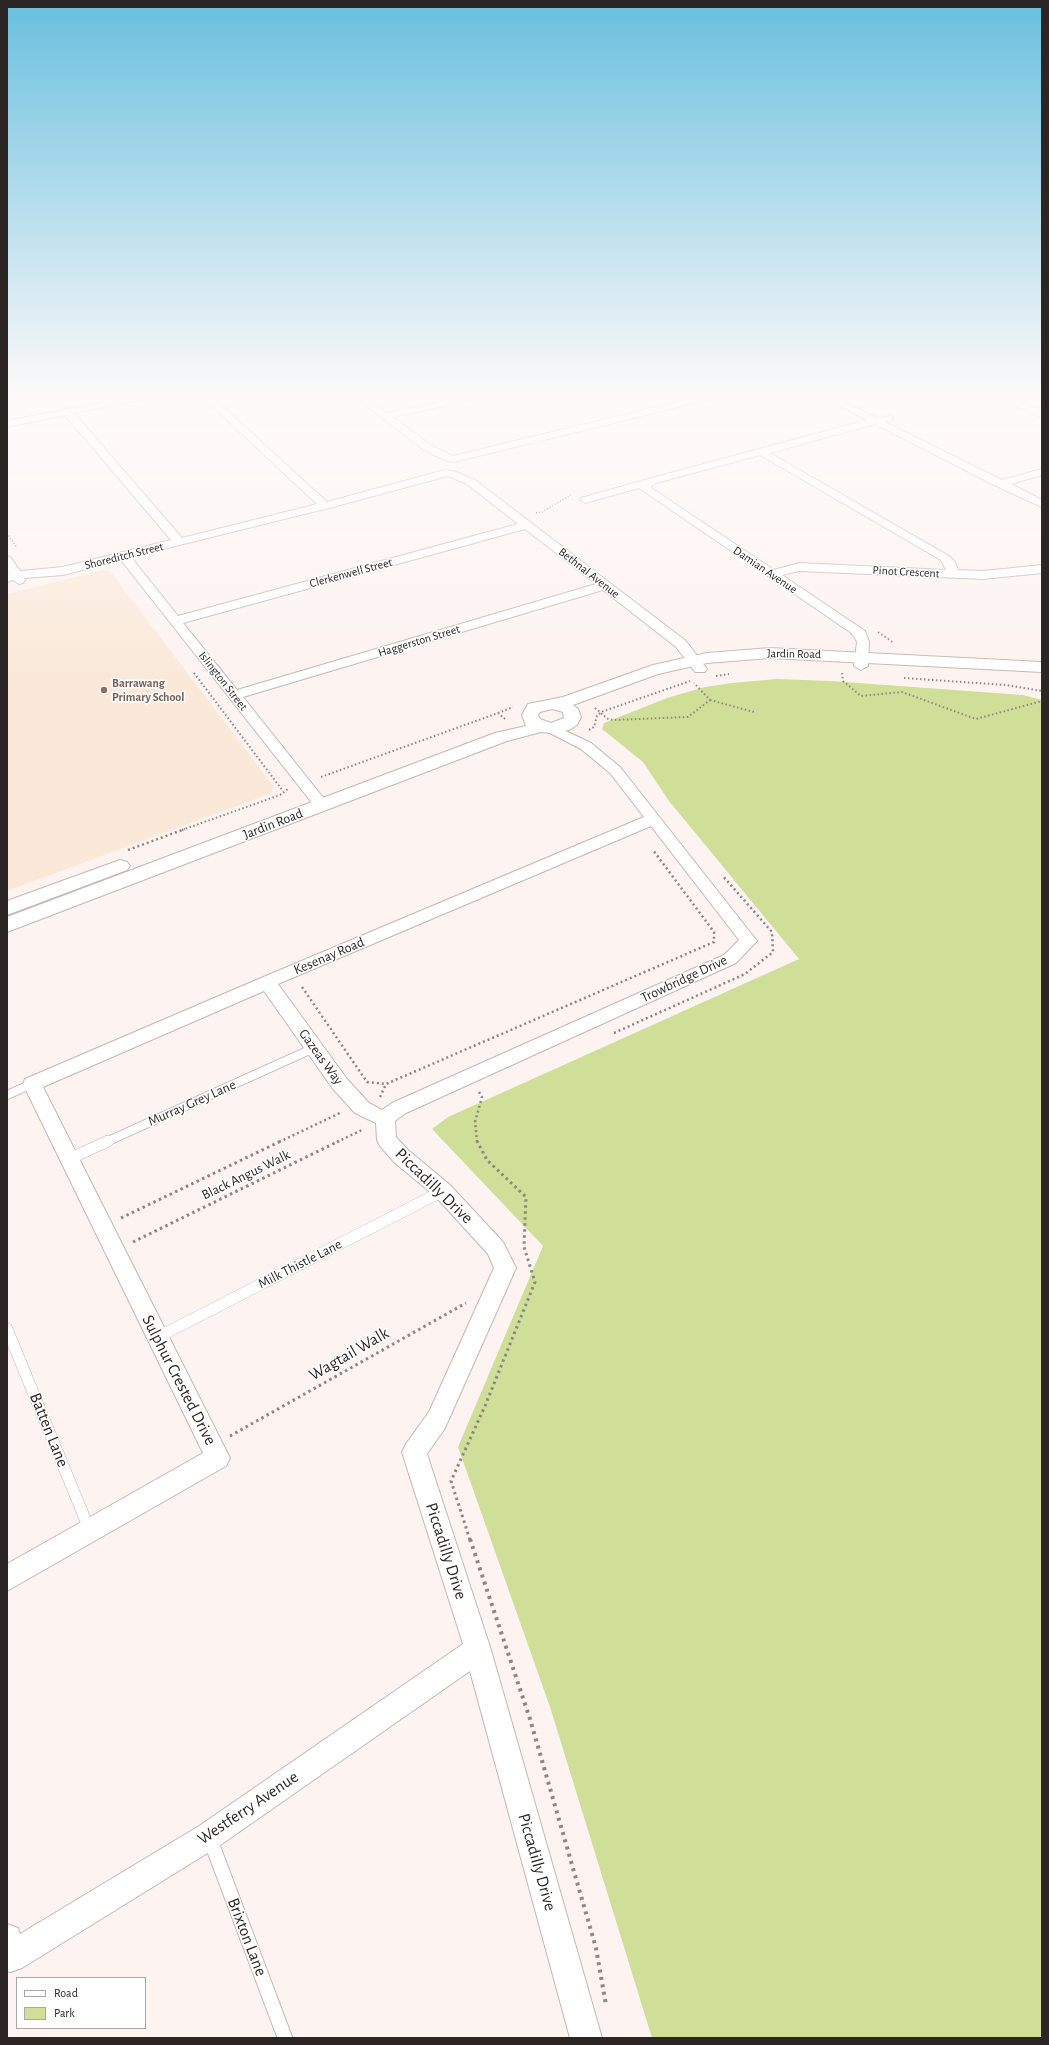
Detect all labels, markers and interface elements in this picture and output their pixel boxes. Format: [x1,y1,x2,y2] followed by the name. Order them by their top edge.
[83,539,165,573] street label: Shoreditch Street
[730,543,800,597] street label: Damian Avenue
[556,545,622,601] street label: Bethnal Avenue
[308,555,394,591] street label: Clerkenwell Street
[872,563,940,581] street label: Pinot Crescent
[376,622,462,660] street label: Haggerston Street
[767,646,821,662] street label: Jardin Road
[195,649,251,713] street label: Islington Street
[112,676,184,704] place label: Barrawang Primary School
[99,685,109,695] marker: Barrawang Primary School
[241,805,305,843] street label: Jardin Road
[291,934,367,978] street label: Kesenay Road
[638,952,730,1006] street label: Trowbridge Drive
[295,1026,347,1088] street label: Gazeas Way
[145,1076,239,1130] street label: Murray Grey Lane
[391,1144,477,1228] street label: Piccadilly Drive
[199,1146,293,1204] street label: Black Angus Walk
[255,1236,345,1292] street label: Milk Thistle Lane
[137,1312,221,1448] street label: Sulphur Crested Drive
[305,1323,393,1385] street label: Wagtail Walk
[25,1390,73,1470] street label: Batten Lane
[421,1500,471,1602] street label: Piccadilly Drive
[194,1767,302,1849] street label: Westferry Avenue
[513,1811,561,1913] street label: Piccadilly Drive
[223,1895,271,1979] street label: Brixton Lane
[16,1977,146,2029] legend
[54,1987,78,1999] text: Road
[54,2007,75,2019] text: Park

